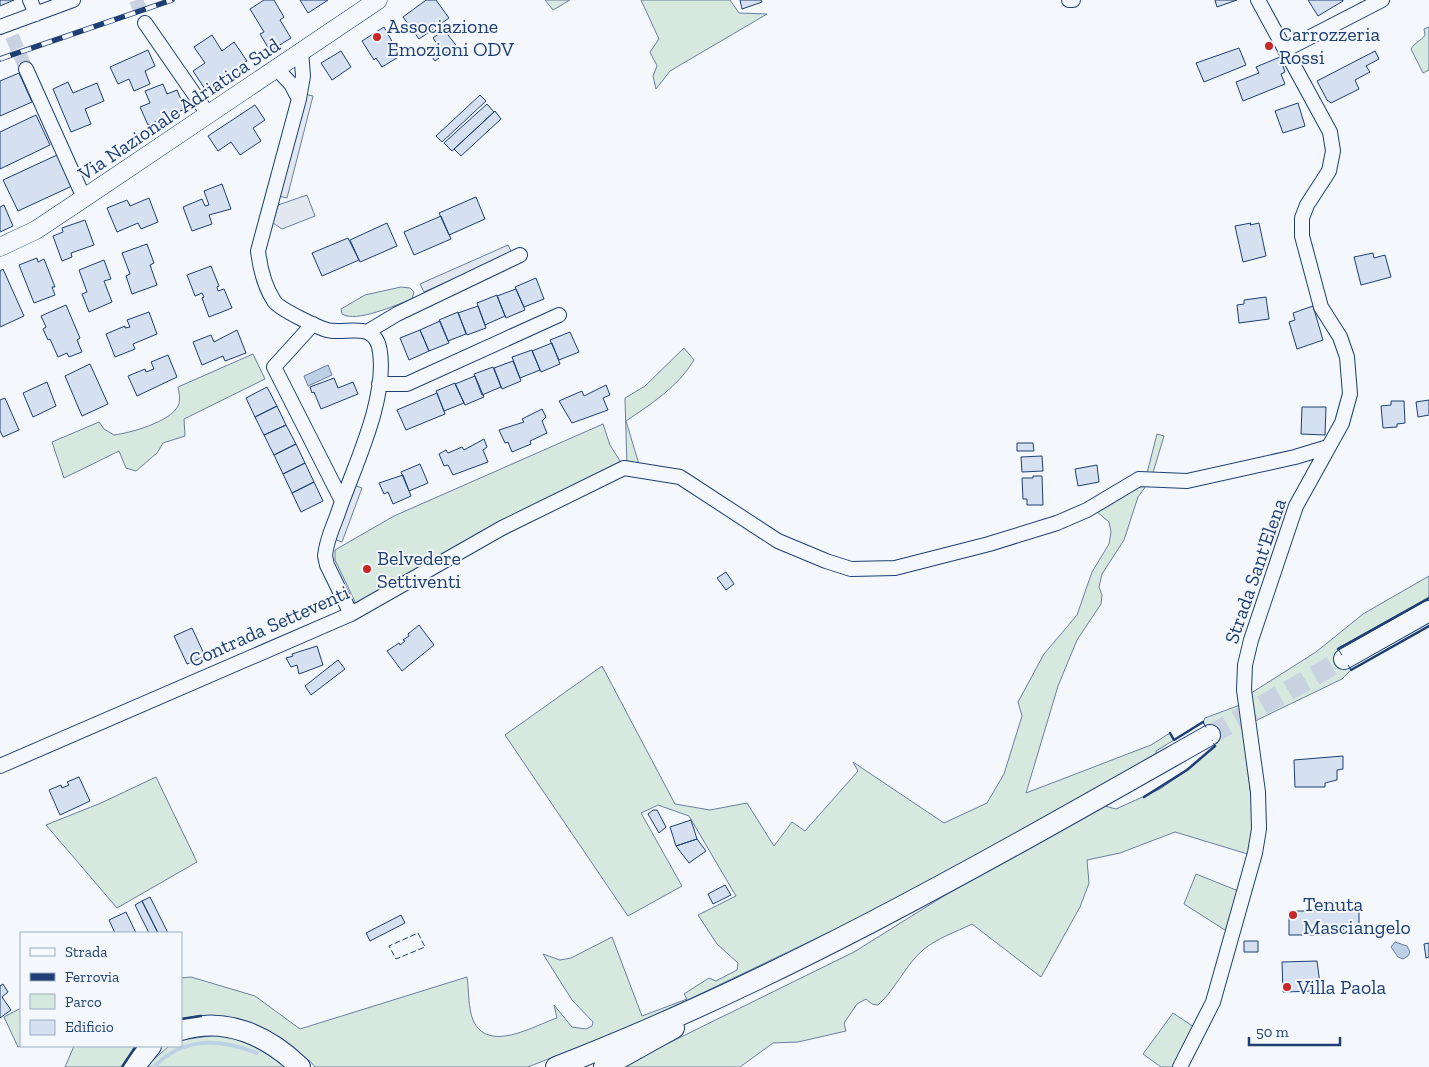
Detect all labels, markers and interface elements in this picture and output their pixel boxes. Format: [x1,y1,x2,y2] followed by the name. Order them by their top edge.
[387,14,514,61] place label: Associazione Emozioni ODV
[1279,22,1381,69] place label: Carrozzeria Rossi
[371,31,383,43] marker: Associazione Emozioni ODV
[73,33,284,186] street label: Via Nazionale Adriatica Sud
[1263,40,1275,52] marker: Carrozzeria Rossi
[1219,495,1291,647] street label: Strada Sant'Elena
[377,546,461,593] place label: Belvedere Settiventi
[361,563,373,575] marker: Belvedere Settiventi
[185,580,353,672] street label: Contrada Setteventi
[1303,892,1411,939] place label: Tenuta Masciangelo
[1287,909,1299,921] marker: Tenuta Masciangelo
[20,932,182,1047] legend
[65,943,108,961] text: Strada
[65,968,119,986] text: Ferrovia
[1296,975,1387,999] place label: Villa Paola
[1281,981,1293,993] marker: Villa Paola
[65,993,102,1011] text: Parco
[1249,1014,1340,1046] scale bar
[65,1018,114,1036] text: Edificio
[1256,1023,1289,1041] text: 50 m

